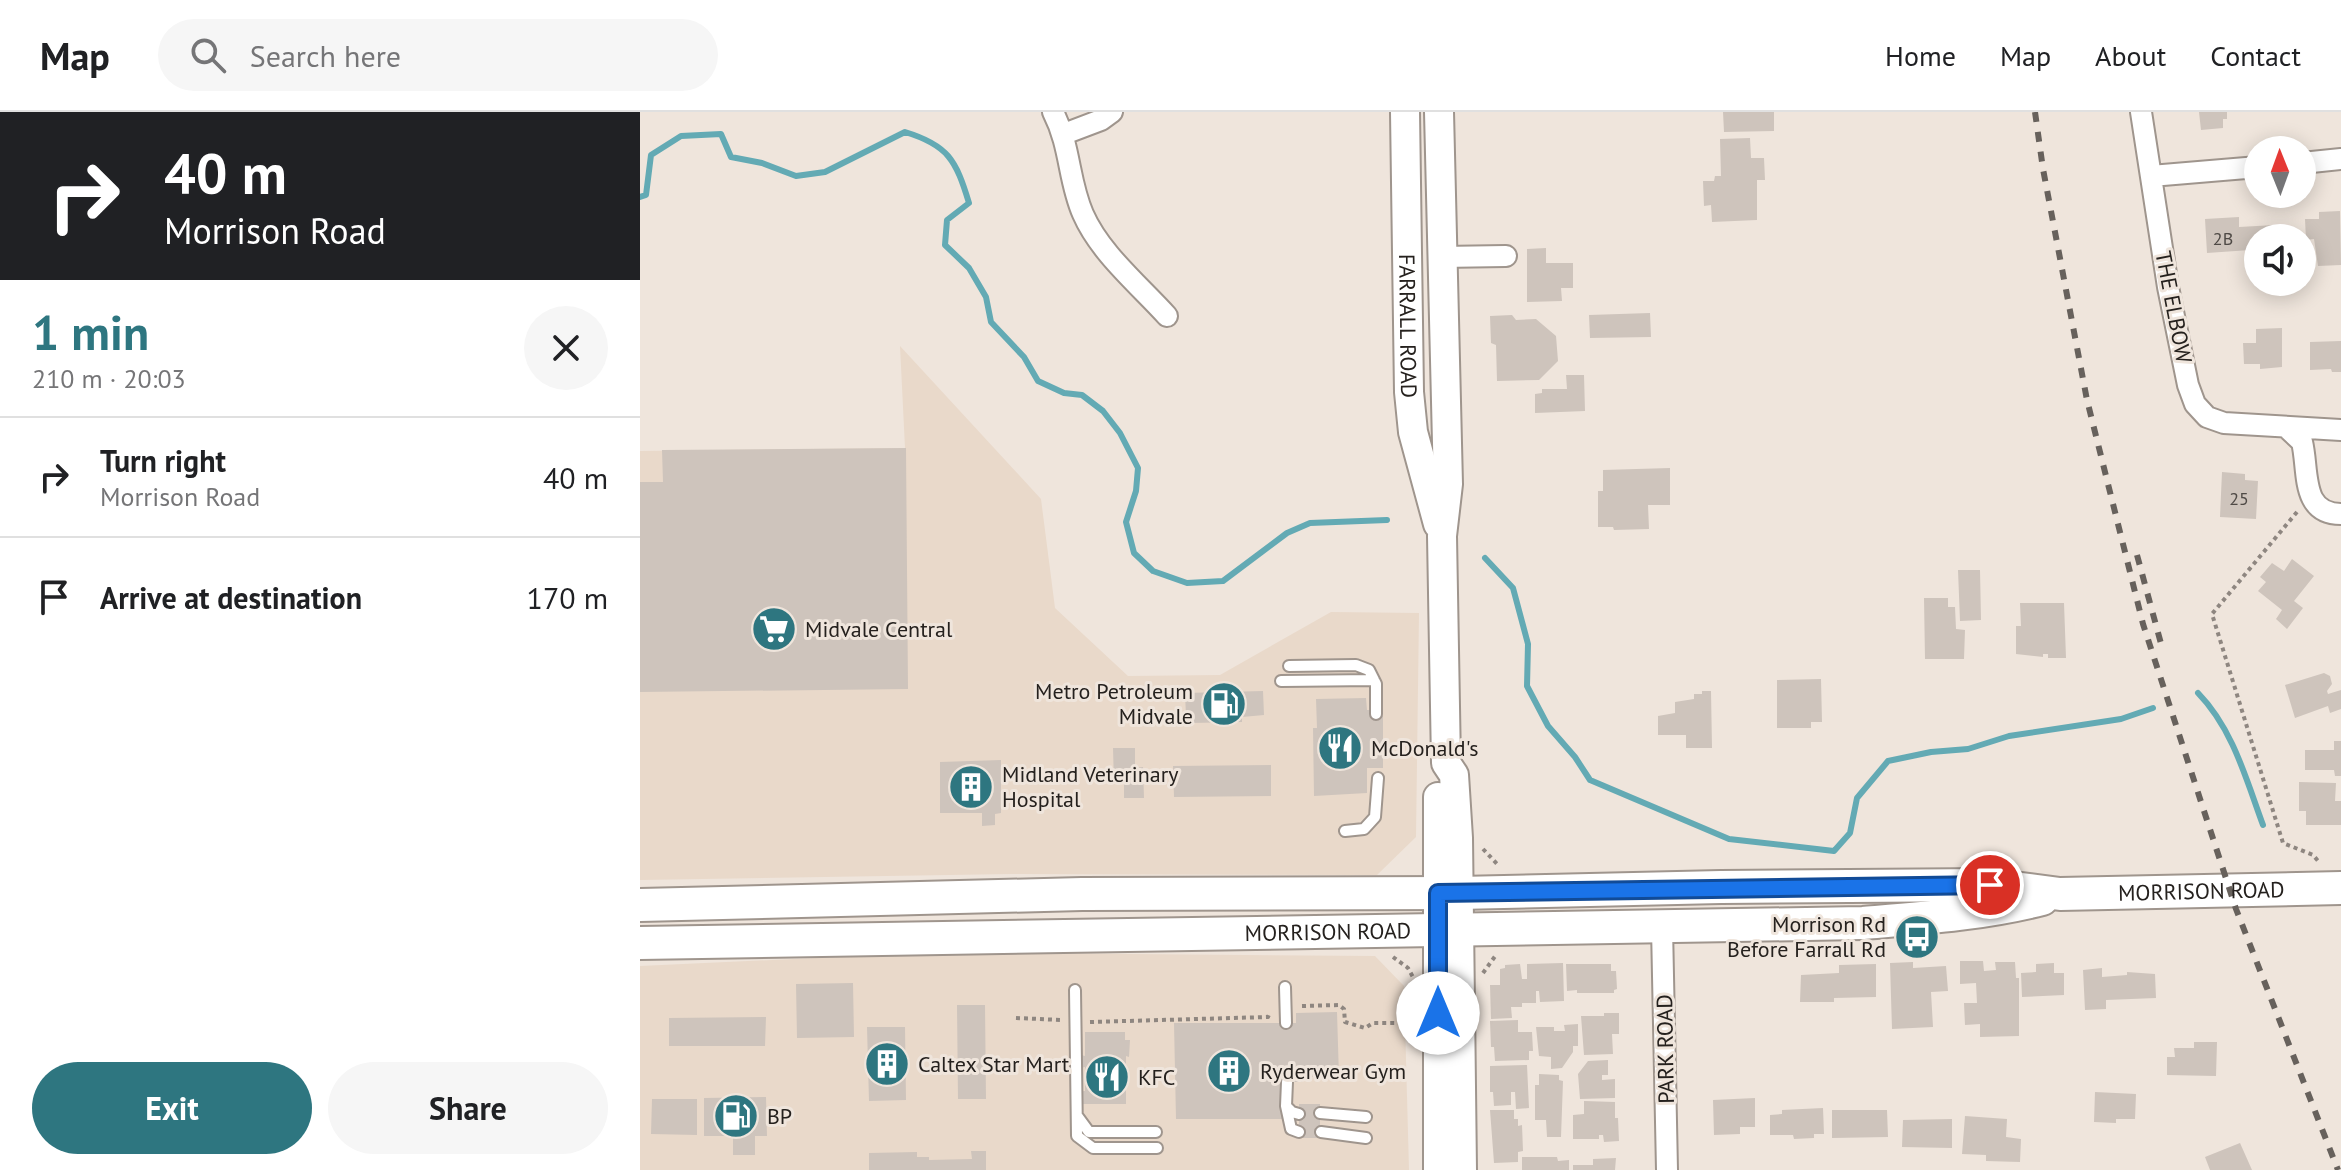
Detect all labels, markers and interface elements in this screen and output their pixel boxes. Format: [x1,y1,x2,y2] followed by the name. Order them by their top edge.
[158,19,718,91] search box
[40,31,110,80] text: Map
[186,33,230,77] icon: search
[250,36,401,75] text: Search here
[1885,37,1956,74] text: Home
[2000,37,2051,74] text: Map
[2095,37,2166,74] text: About
[2210,37,2301,74] text: Contact
[2244,136,2316,208] north arrow
[2244,136,2316,296] map controls
[164,137,287,209] text: 40 m
[32,144,136,248] icon: right
[164,207,386,254] text: Morrison Road
[2244,224,2316,296] button: sound
[2213,227,2233,250] house number: 2B
[2149,249,2199,366] street label: THE ELBOW
[1393,254,1423,398] street label: FARRALL ROAD
[32,301,149,363] text: 1 min
[524,306,608,390] button: close
[32,362,186,395] text: 210 m · 20:03
[100,441,226,480] text: Turn right
[32,455,76,499] icon: right
[543,458,608,497] text: 40 m
[100,480,260,513] text: Morrison Road
[2229,487,2249,510] house number: 25
[32,575,76,619] icon: arrive
[100,578,362,617] text: Arrive at destination
[527,578,608,617] text: 170 m
[750,605,798,653] supermarket icon: Midvale Central
[805,615,953,643] place label: Midvale Central
[1035,677,1193,730] place label: Metro Petroleum Midvale
[1200,680,1248,728] fuel station icon: Metro Petroleum Midvale
[1316,724,1364,772] restaurant icon: McDonald's
[1371,734,1478,762] place label: McDonald's
[1002,760,1179,813] place label: Midland Veterinary Hospital
[947,763,995,811] building icon: Midland Veterinary Hospital
[1956,851,2024,919] pin
[1968,863,2012,907] icon: arrive
[2118,875,2285,907] street label: MORRISON ROAD
[1727,910,1886,963] place label: Morrison Rd Before Farrall Rd
[1893,913,1941,961] bus stop icon: Morrison Rd Before Farrall Rd
[1244,916,1411,947] street label: MORRISON ROAD
[1396,971,1480,1055] position arrow
[1650,994,1680,1104] street label: PARK ROAD
[863,1040,911,1088] building icon: Caltex Star Mart
[1205,1047,1253,1095] building icon: Ryderwear Gym
[918,1050,1070,1078] place label: Caltex Star Mart
[1083,1053,1131,1101] restaurant icon: KFC
[1260,1057,1406,1085] place label: Ryderwear Gym
[32,1062,312,1154] button: Exit
[328,1062,608,1154] button: Share
[1138,1063,1175,1091] place label: KFC
[712,1092,760,1140] fuel station icon: BP
[767,1102,792,1130] place label: BP

